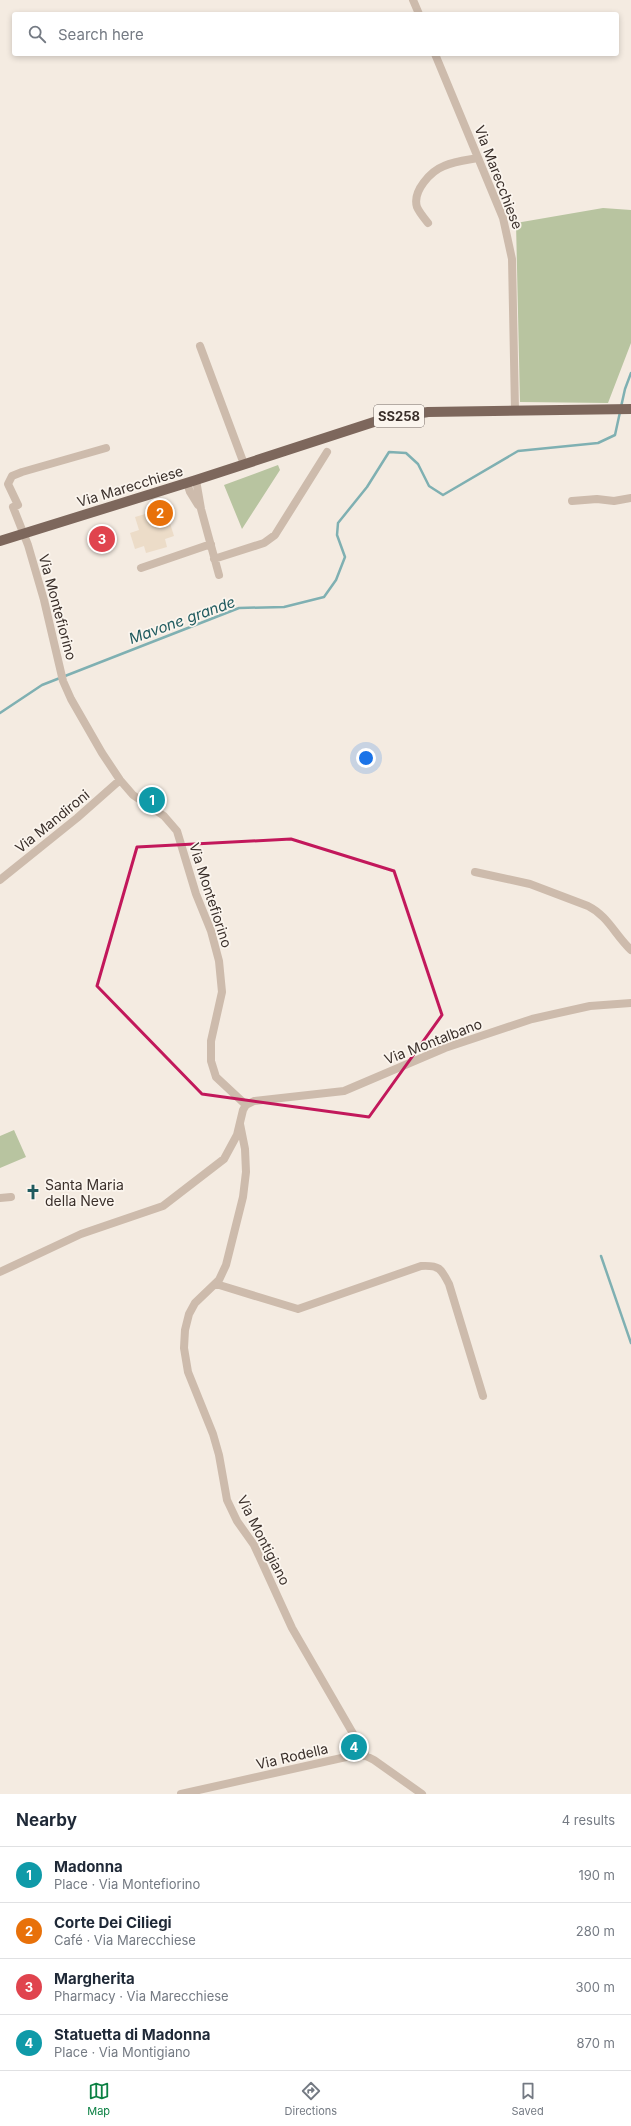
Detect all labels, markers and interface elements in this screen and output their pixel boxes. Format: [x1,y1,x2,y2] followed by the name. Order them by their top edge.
[12,12,619,56] search box
[26,23,48,45] icon: search
[58,25,144,44] text: Search here
[471,123,527,231] street label: Via Marecchiese
[374,405,424,427] road number: SS258
[75,462,185,510] street label: Via Marecchiese
[147,498,173,528] pin: 2
[89,524,115,554] pin: 3
[36,552,80,662] street label: Via Montefiorino
[126,592,238,648] water label: Mavone grande
[356,748,376,768] your location
[139,785,165,815] pin: 1
[11,786,93,856] street label: Via Mandironi
[186,840,236,950] street label: Via Montefiorino
[382,1015,484,1067] street label: Via Montalbano
[45,1176,124,1209] place label: Santa Maria della Neve
[24,1183,42,1201] church icon: Santa Maria della Neve
[234,1492,294,1588] street label: Via Montigiano
[341,1732,367,1762] pin: 4
[254,1739,330,1773] street label: Via Rodella
[16,1810,77,1830] text: Nearby
[562,1812,615,1828] text: 4 results
[54,1857,123,1876] text: Madonna
[26,1867,32,1883] text: 1
[578,1867,615,1883] text: 190 m
[54,1876,200,1892] text: Place · Via Montefiorino
[54,1913,172,1932] text: Corte Dei Ciliegi
[25,1923,33,1939] text: 2
[576,1923,615,1939] text: 280 m
[54,1932,196,1948] text: Café · Via Marecchiese
[54,1969,135,1988] text: Margherita
[25,1979,33,1995] text: 3
[576,1979,615,1995] text: 300 m
[54,1988,229,2004] text: Pharmacy · Via Marecchiese
[54,2025,210,2044] text: Statuetta di Madonna
[25,2035,33,2051] text: 4
[577,2035,615,2051] text: 870 m
[54,2044,190,2060] text: Place · Via Montigiano
[87,2080,110,2118] tab: Map
[285,2080,337,2118] tab: Directions
[512,2080,544,2118] tab: Saved

